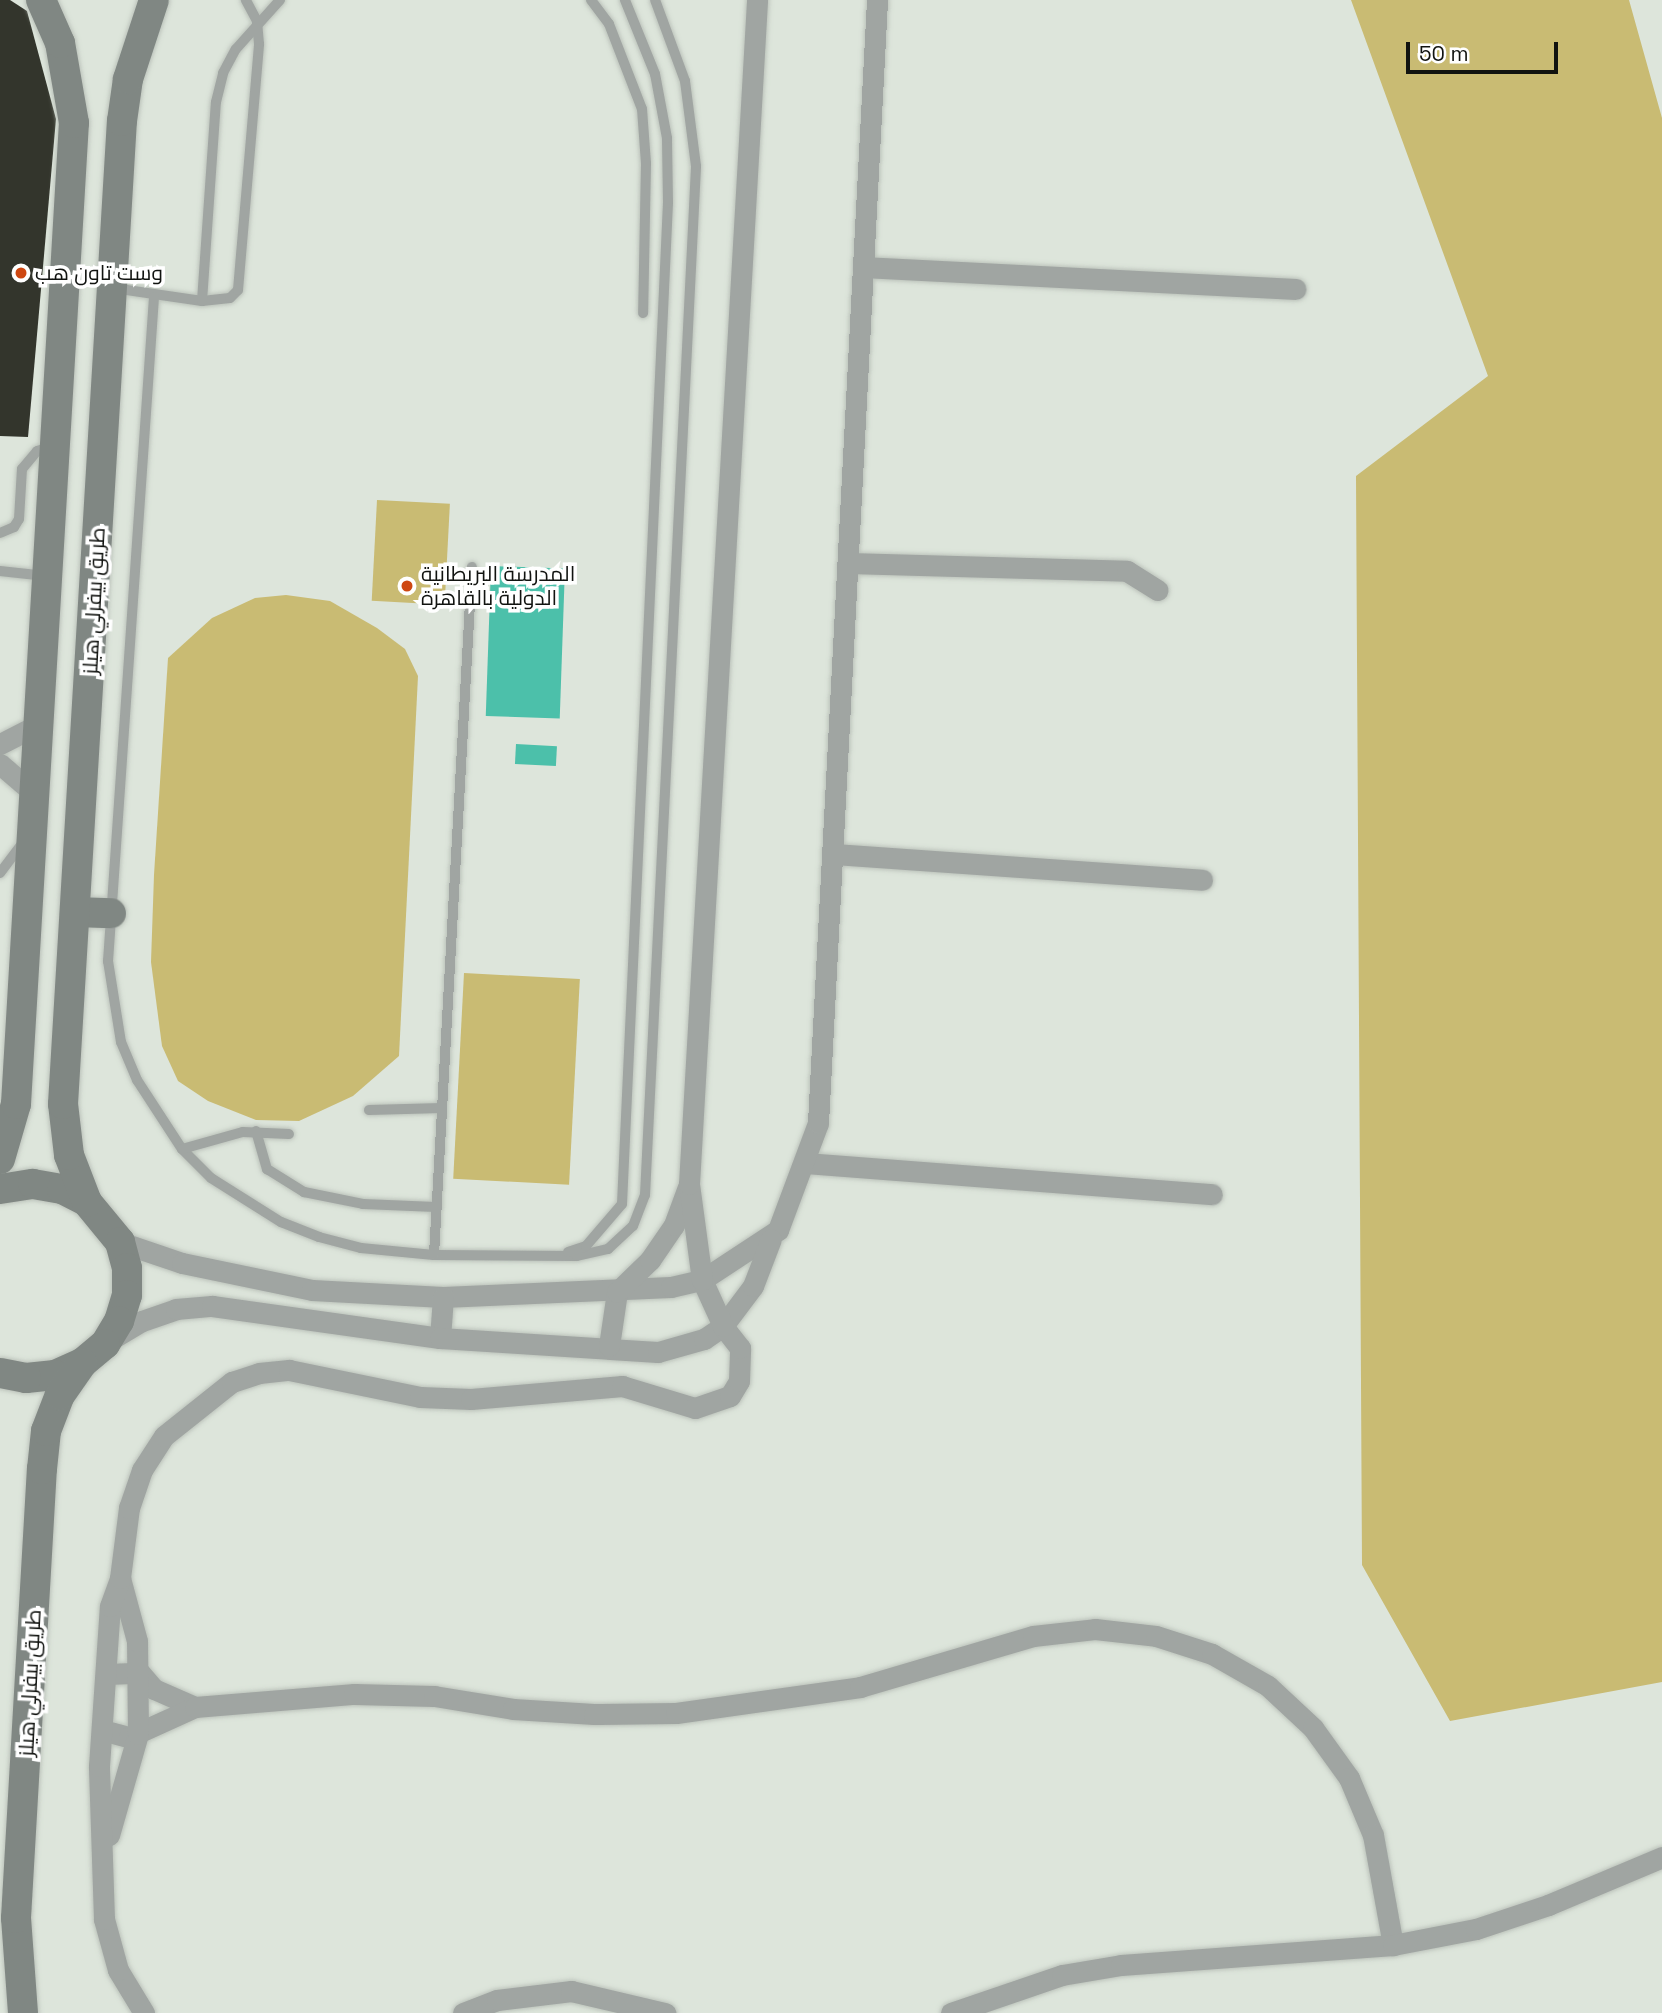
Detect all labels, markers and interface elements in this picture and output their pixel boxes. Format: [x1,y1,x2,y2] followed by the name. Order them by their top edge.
[1410,28,1562,72] scale bar
[1419,40,1469,67] text: 50 m
[35,260,163,286] place label: وست تاون هب
[13,265,29,281] marker: وست تاون هب
[78,527,110,675] street label: طريق بيفرلي هيلز
[421,561,575,611] place label: المدرسة البريطانية الدولية بالقاهرة
[399,578,415,594] marker: المدرسة البريطانية الدولية بالقاهرة
[14,1609,46,1757] street label: طريق بيفرلي هيلز

